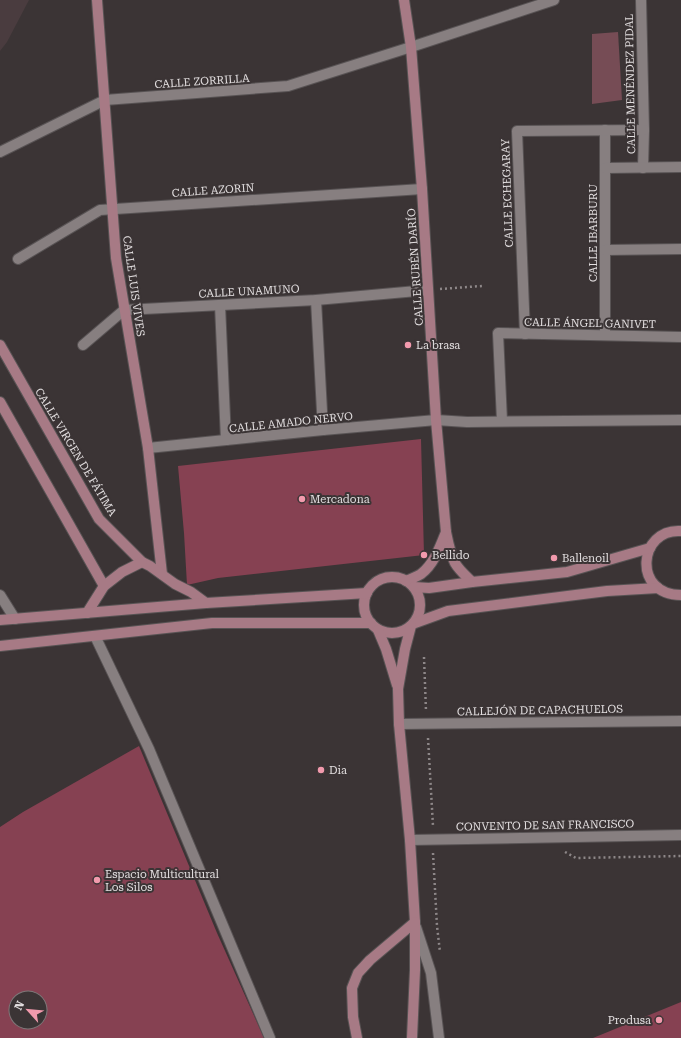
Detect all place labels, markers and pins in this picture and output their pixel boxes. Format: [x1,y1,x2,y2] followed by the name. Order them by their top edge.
[416,339,460,352] place label: La brasa
[403,340,413,350] marker: La brasa
[310,493,370,506] place label: Mercadona
[297,494,307,504] marker: Mercadona
[432,549,470,562] place label: Bellido
[419,550,429,560] marker: Bellido
[562,552,609,565] place label: Ballenoil
[549,553,559,563] marker: Ballenoil
[329,764,347,777] place label: Dia
[316,765,326,775] marker: Dia
[105,868,220,894] place label: Espacio Multicultural Los Silos
[92,875,102,885] marker: Espacio Multicultural Los Silos
[608,1014,651,1027] place label: Produsa
[654,1015,664,1025] marker: Produsa

